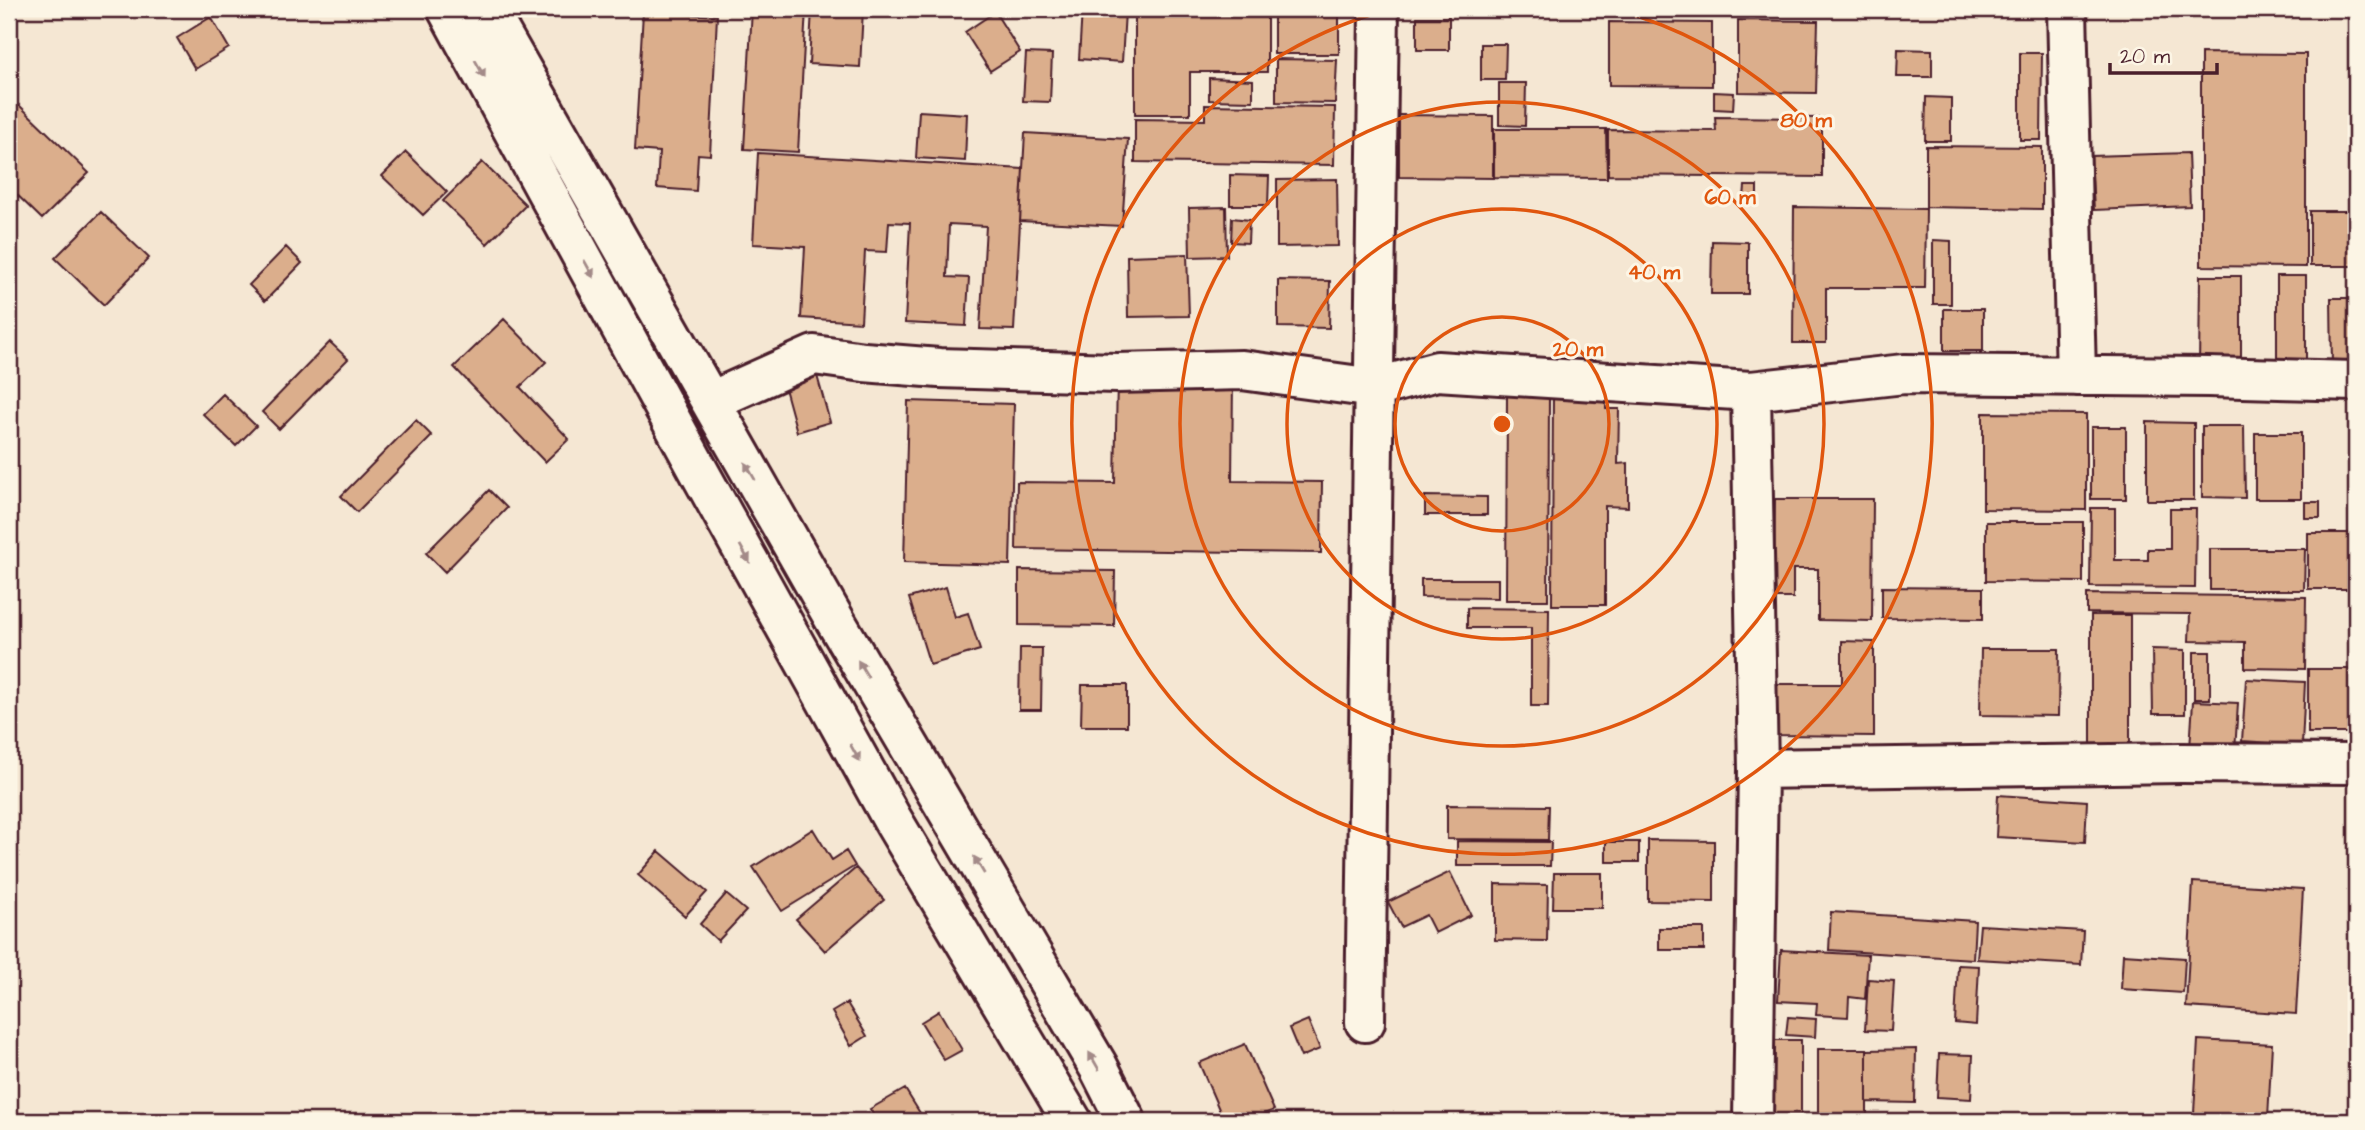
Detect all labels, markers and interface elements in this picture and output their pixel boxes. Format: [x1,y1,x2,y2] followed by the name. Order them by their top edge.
[2110,32,2216,76] scale bar
[2120,42,2171,71] text: 20 m
[474,59,486,79] one-way arrow
[1780,106,1832,135] text: 80 m
[1704,183,1756,212] text: 60 m
[1628,258,1681,287] text: 40 m
[582,259,594,279] one-way arrow
[1552,335,1604,364] text: 20 m
[1490,412,1514,436] centre of rings
[744,462,756,481] one-way arrow
[739,544,751,564] one-way arrow
[857,659,870,678] one-way arrow
[850,743,861,763] one-way arrow
[973,855,985,874] one-way arrow
[1088,1051,1101,1070] one-way arrow

